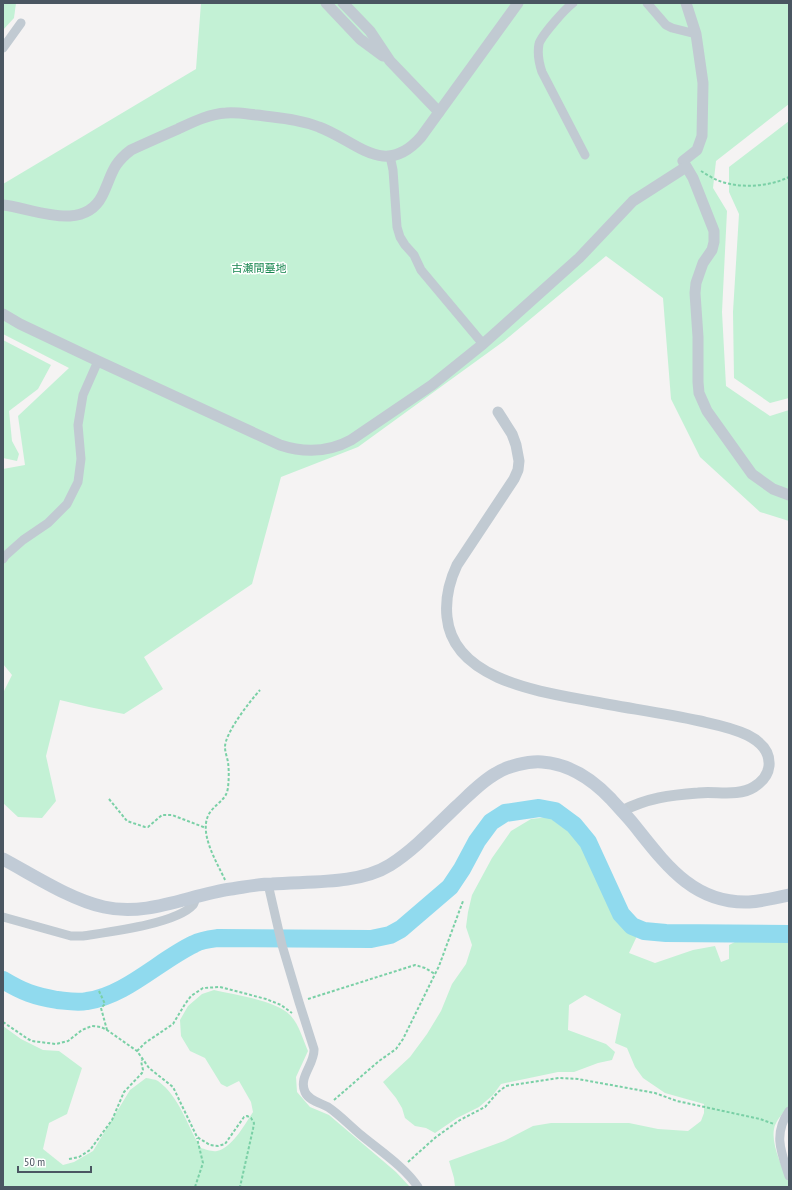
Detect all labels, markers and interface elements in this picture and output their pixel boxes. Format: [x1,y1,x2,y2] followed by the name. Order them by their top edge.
[232,261,287,275] park label: 古瀬間墓地
[18,1148,91,1174] scale bar
[24,1154,45,1169] text: 50 m

